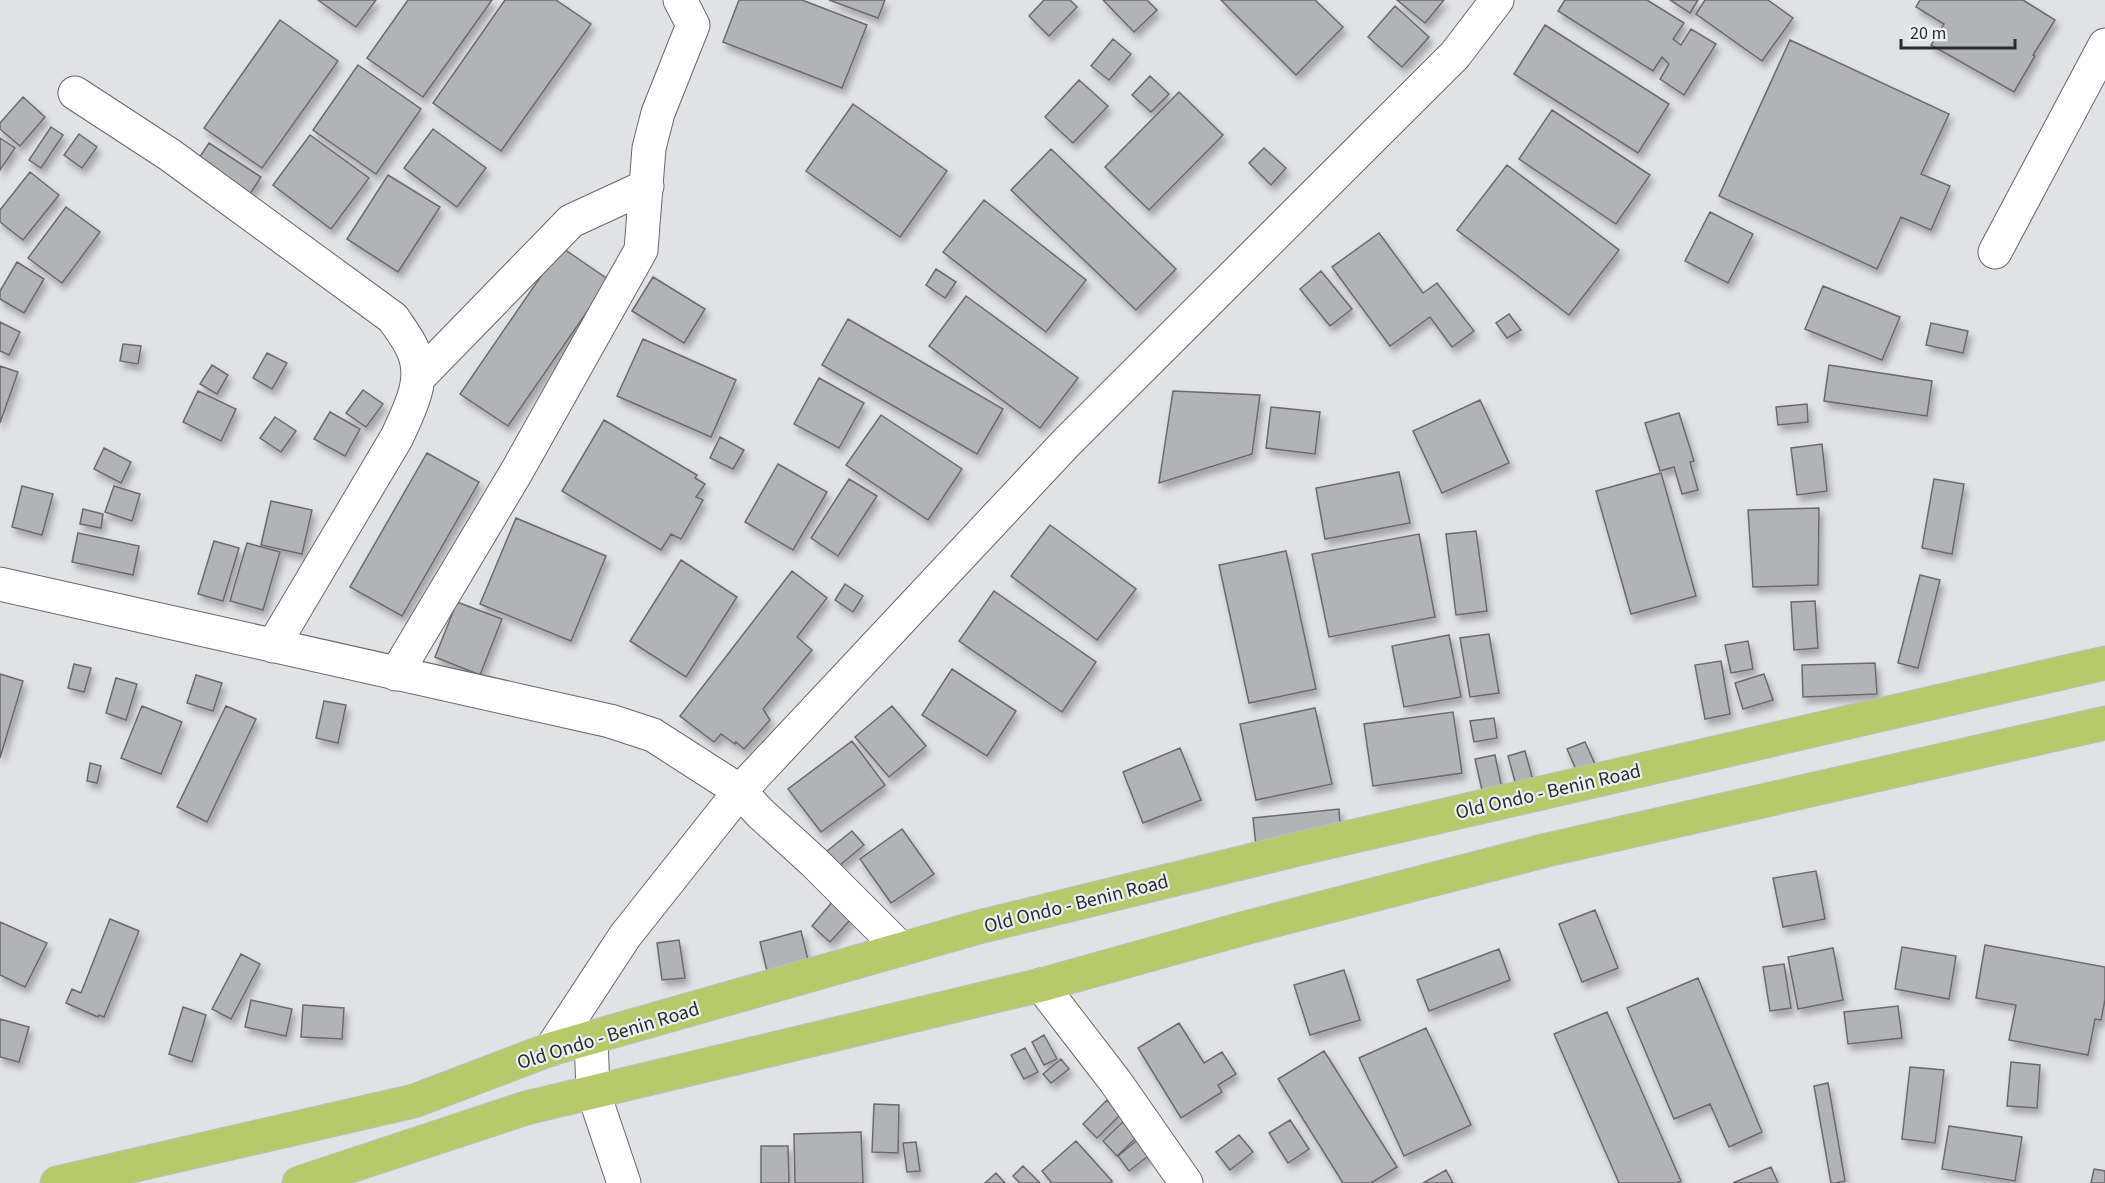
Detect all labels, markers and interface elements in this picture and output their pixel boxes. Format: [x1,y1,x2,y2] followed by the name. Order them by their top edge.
[1901,12,2015,50] scale bar
[1910,21,1946,46] text: 20 m
[1453,757,1644,827] street label: Old Ondo - Benin Road
[981,867,1171,940] street label: Old Ondo - Benin Road
[514,995,703,1077] street label: Old Ondo - Benin Road

